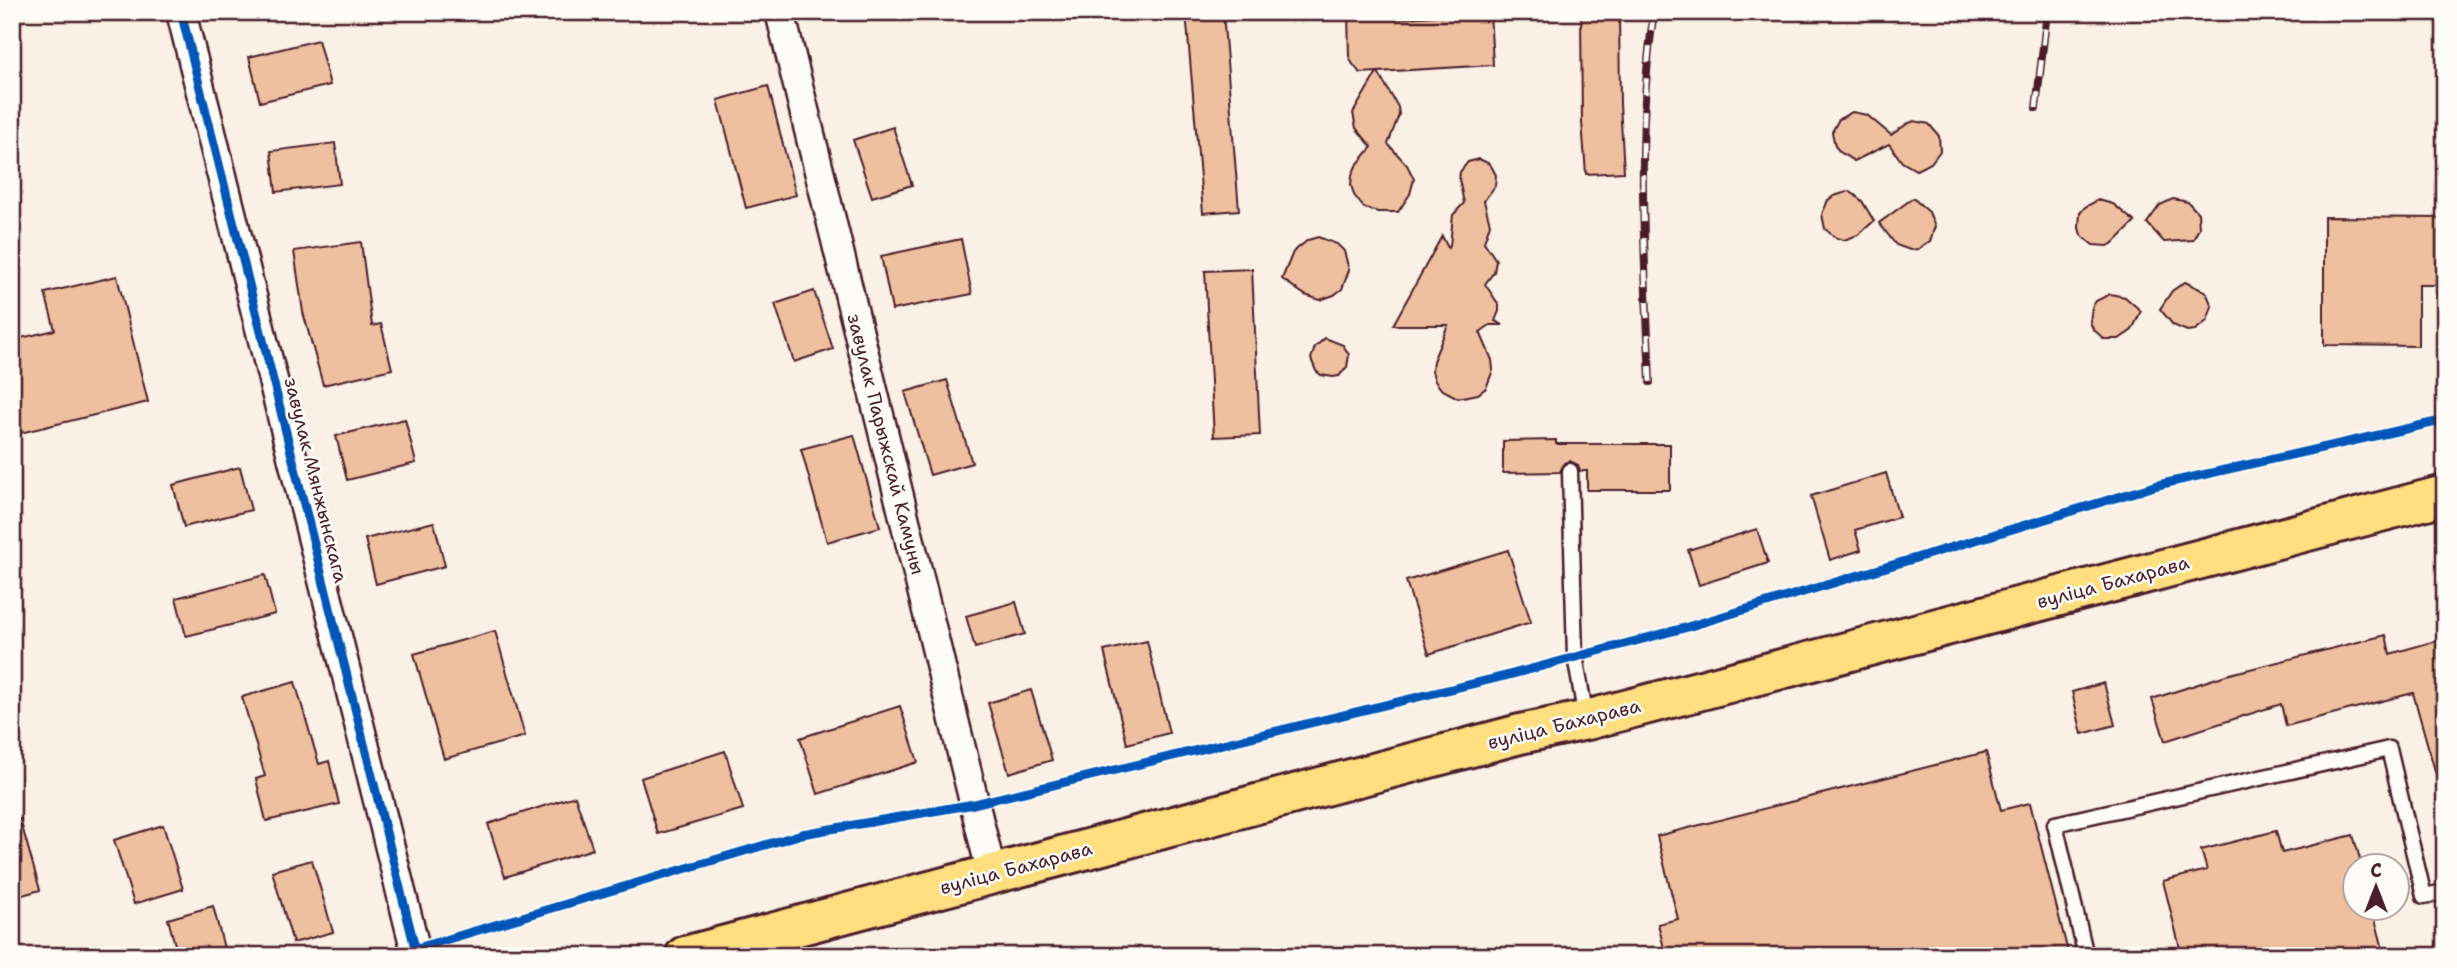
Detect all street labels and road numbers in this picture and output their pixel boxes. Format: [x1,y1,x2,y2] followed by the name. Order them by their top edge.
[841,311,931,577] street label: завулак Парыжскай Камуны
[278,375,354,586] street label: завулак Мянжынскага
[2034,550,2192,614] street label: вуліца Бахарава
[1485,693,1643,755] street label: вуліца Бахарава
[937,836,1095,900] street label: вуліца Бахарава

